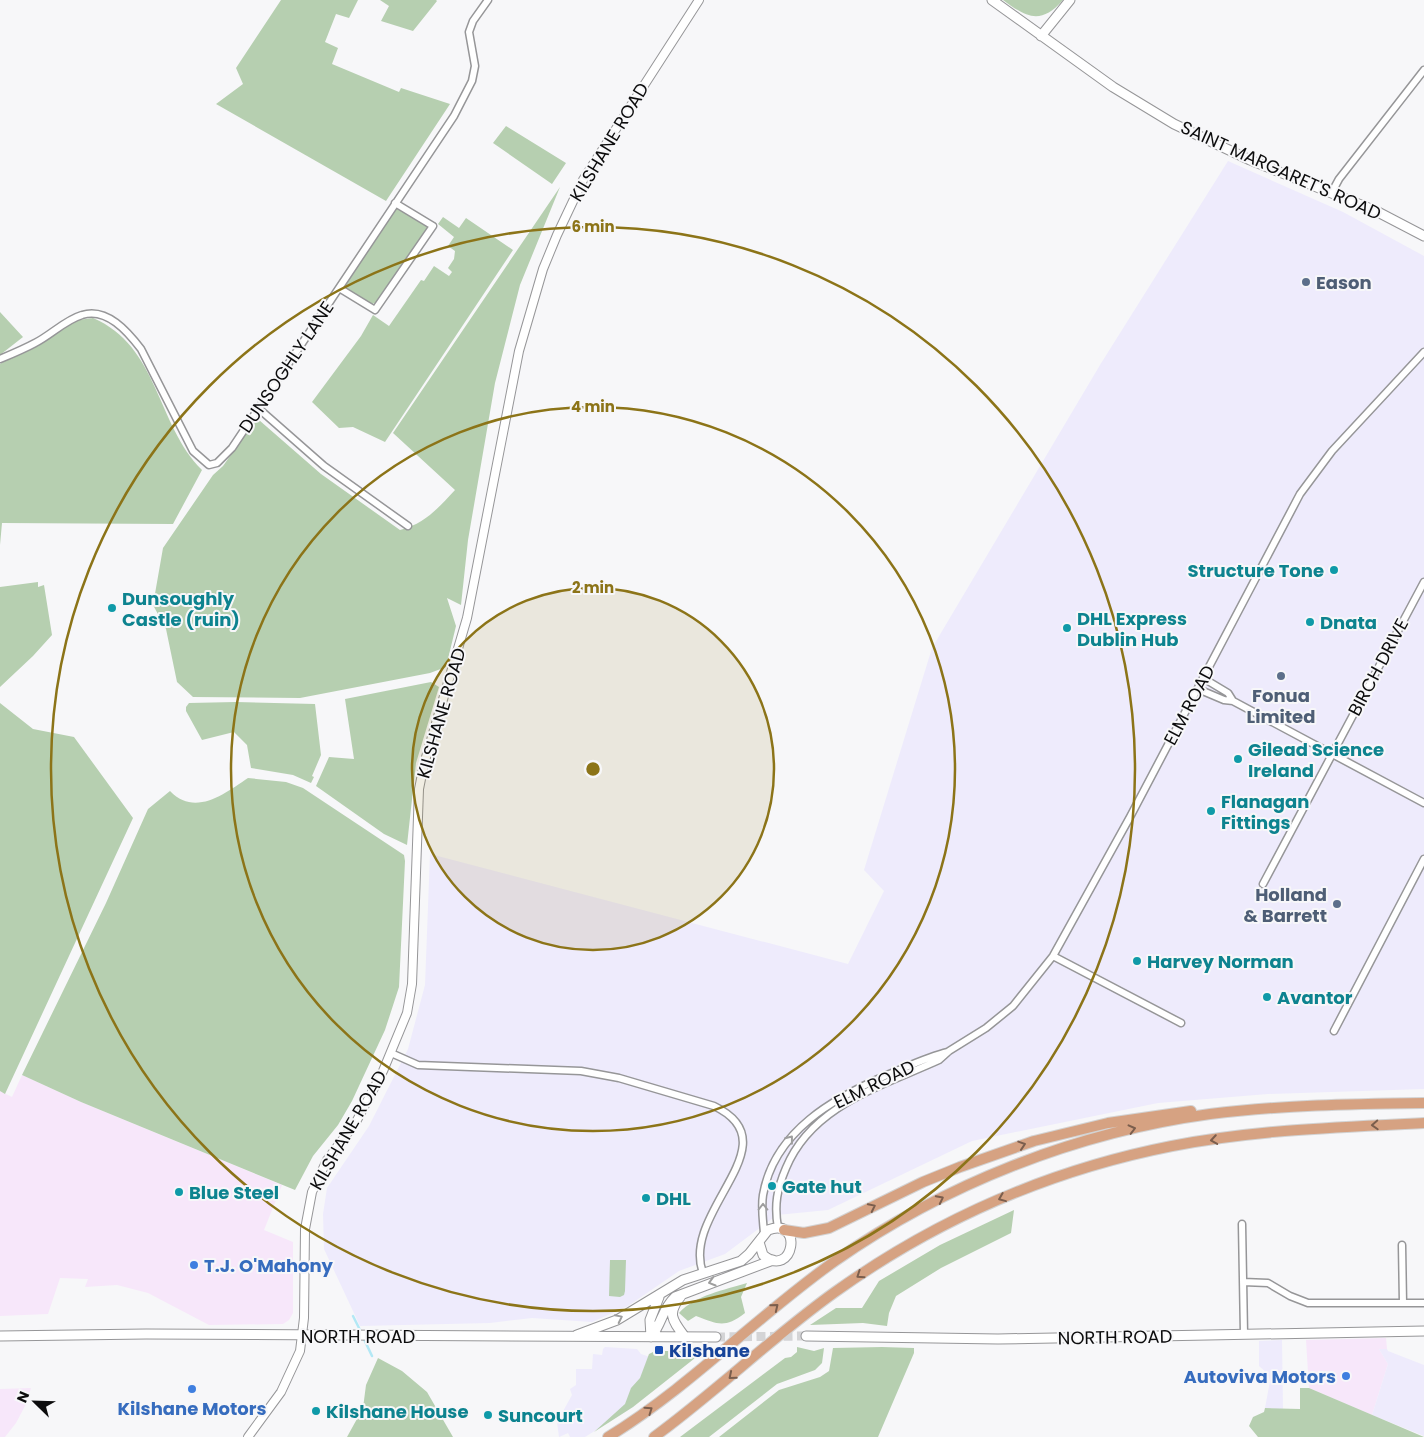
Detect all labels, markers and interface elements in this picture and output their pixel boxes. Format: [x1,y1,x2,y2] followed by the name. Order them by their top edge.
[564,78,654,206] street label: KILSHANE ROAD
[1177,114,1385,226] street label: SAINT MARGARET'S ROAD
[571,216,615,237] text: 6 min
[1316,270,1372,295] place label: Eason
[1300,276,1312,288] marker: Eason
[233,296,339,438] street label: DUNSOGHLY LANE
[571,396,615,417] text: 4 min
[1188,558,1324,583] place label: Structure Tone
[1328,564,1340,576] marker: Structure Tone
[572,577,614,598] text: 2 min
[122,586,240,632] place label: Dunsoughly Castle (ruin)
[106,602,118,614] marker: Dunsoughly Castle (ruin)
[1077,606,1187,652] place label: DHL Express Dublin Hub
[1320,610,1377,635] place label: Dnata
[1342,614,1414,720] street label: BIRCH DRIVE
[1304,616,1316,628] marker: Dnata
[1061,622,1073,634] marker: DHL Express Dublin Hub
[410,645,472,781] street label: KILSHANE ROAD
[1157,661,1221,749] street label: ELM ROAD
[1275,670,1287,682] marker: Fonua Limited
[1247,683,1315,729] place label: Fonua Limited
[1248,737,1384,783] place label: Gilead Science Ireland
[1232,753,1244,765] marker: Gilead Science Ireland
[584,760,602,778] centre of rings
[1221,789,1309,835] place label: Flanagan Fittings
[1205,805,1217,817] marker: Flanagan Fittings
[1244,882,1327,928] place label: Holland & Barrett
[1331,898,1343,910] marker: Holland & Barrett
[1147,949,1294,974] place label: Harvey Norman
[1131,955,1143,967] marker: Harvey Norman
[1277,985,1353,1010] place label: Avantor
[1261,991,1273,1003] marker: Avantor
[829,1054,919,1114] street label: ELM ROAD
[303,1065,393,1195] street label: KILSHANE ROAD
[1371,1120,1379,1131] one-way arrow
[1128,1124,1137,1135] one-way arrow
[1209,1134,1217,1145] one-way arrow
[785,1136,793,1145] one-way arrow
[1018,1141,1026,1151] one-way arrow
[782,1174,862,1199] place label: Gate hut
[189,1180,279,1205] place label: Blue Steel
[766,1180,778,1192] marker: Gate hut
[173,1186,185,1198] marker: Blue Steel
[656,1186,691,1211] place label: DHL
[640,1192,652,1204] marker: DHL
[999,1192,1007,1202] one-way arrow
[935,1195,944,1205] one-way arrow
[758,1203,768,1210] one-way arrow
[867,1203,876,1213] one-way arrow
[204,1253,334,1278] place label: T.J. O'Mahony
[188,1259,200,1271] marker: T.J. O'Mahony
[856,1269,865,1279] one-way arrow
[709,1277,717,1287] one-way arrow
[769,1305,778,1313] one-way arrow
[614,1314,623,1324] one-way arrow
[301,1324,415,1349] street label: NORTH ROAD
[1057,1324,1173,1350] street label: NORTH ROAD
[669,1338,750,1363] place label: Kilshane
[653,1344,665,1356] marker: Kilshane
[1183,1364,1336,1389] place label: Autoviva Motors
[729,1370,738,1378] one-way arrow
[1340,1370,1352,1382] marker: Autoviva Motors
[10,1377,60,1427] north arrow
[186,1383,198,1395] marker: Kilshane Motors
[12,1388,34,1406] text: N
[117,1396,267,1421] place label: Kilshane Motors
[326,1399,469,1424] place label: Kilshane House
[498,1403,583,1428] place label: Suncourt
[310,1405,322,1417] marker: Kilshane House
[643,1407,653,1416] one-way arrow
[482,1409,494,1421] marker: Suncourt

